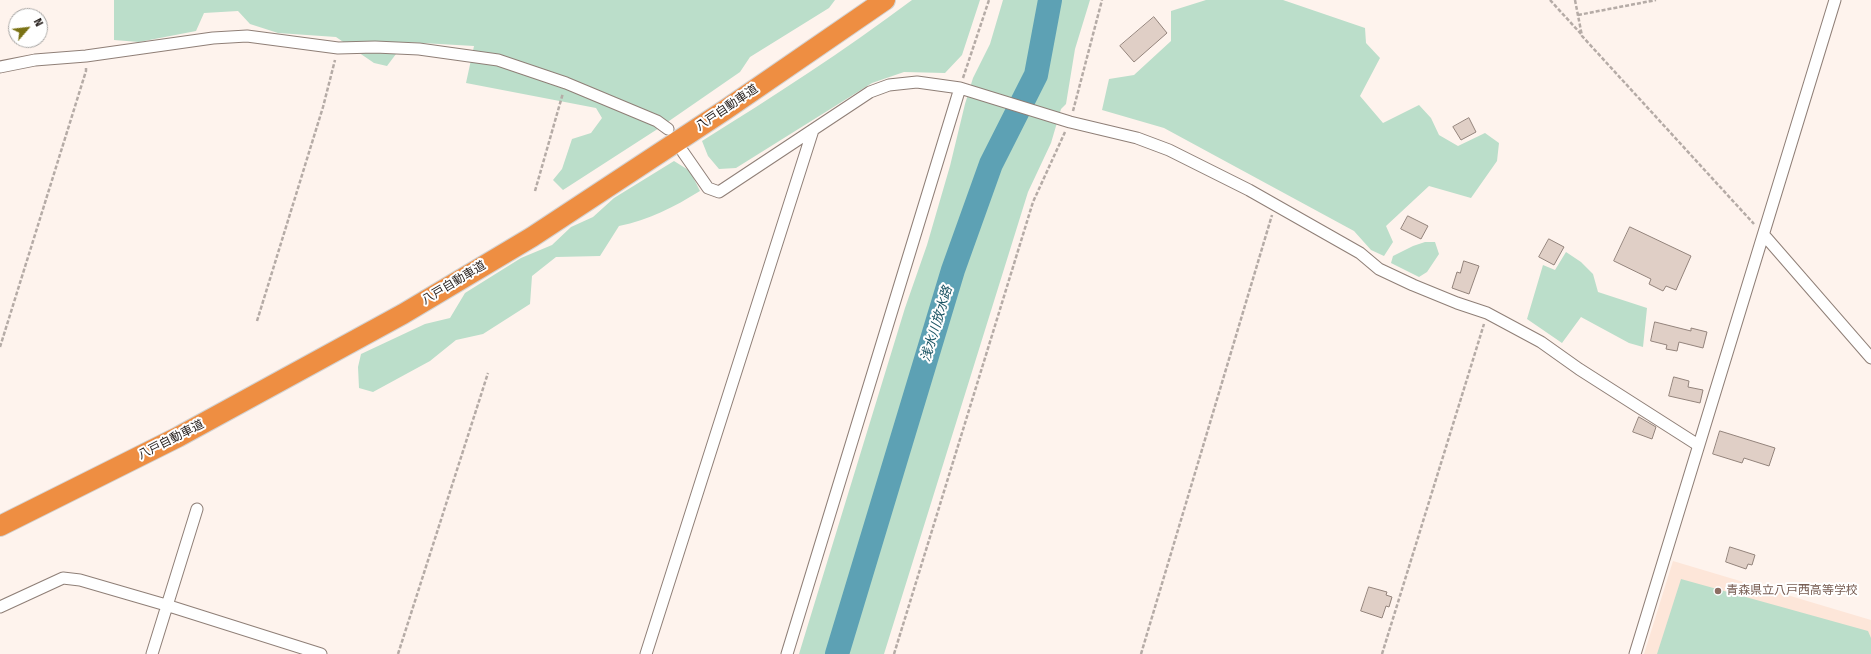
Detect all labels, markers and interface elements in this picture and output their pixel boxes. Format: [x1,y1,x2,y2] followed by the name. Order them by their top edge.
[8,8,48,48] north arrow
[31,16,46,29] text: N
[693,82,761,134] street label: 八戸自動車道
[419,258,489,308] street label: 八戸自動車道
[918,284,956,364] water label: 浅水川放水路
[136,417,206,463] street label: 八戸自動車道
[1726,584,1858,598] place label: 青森県立八戸西高等学校
[1713,586,1723,596] marker: 青森県立八戸西高等学校

